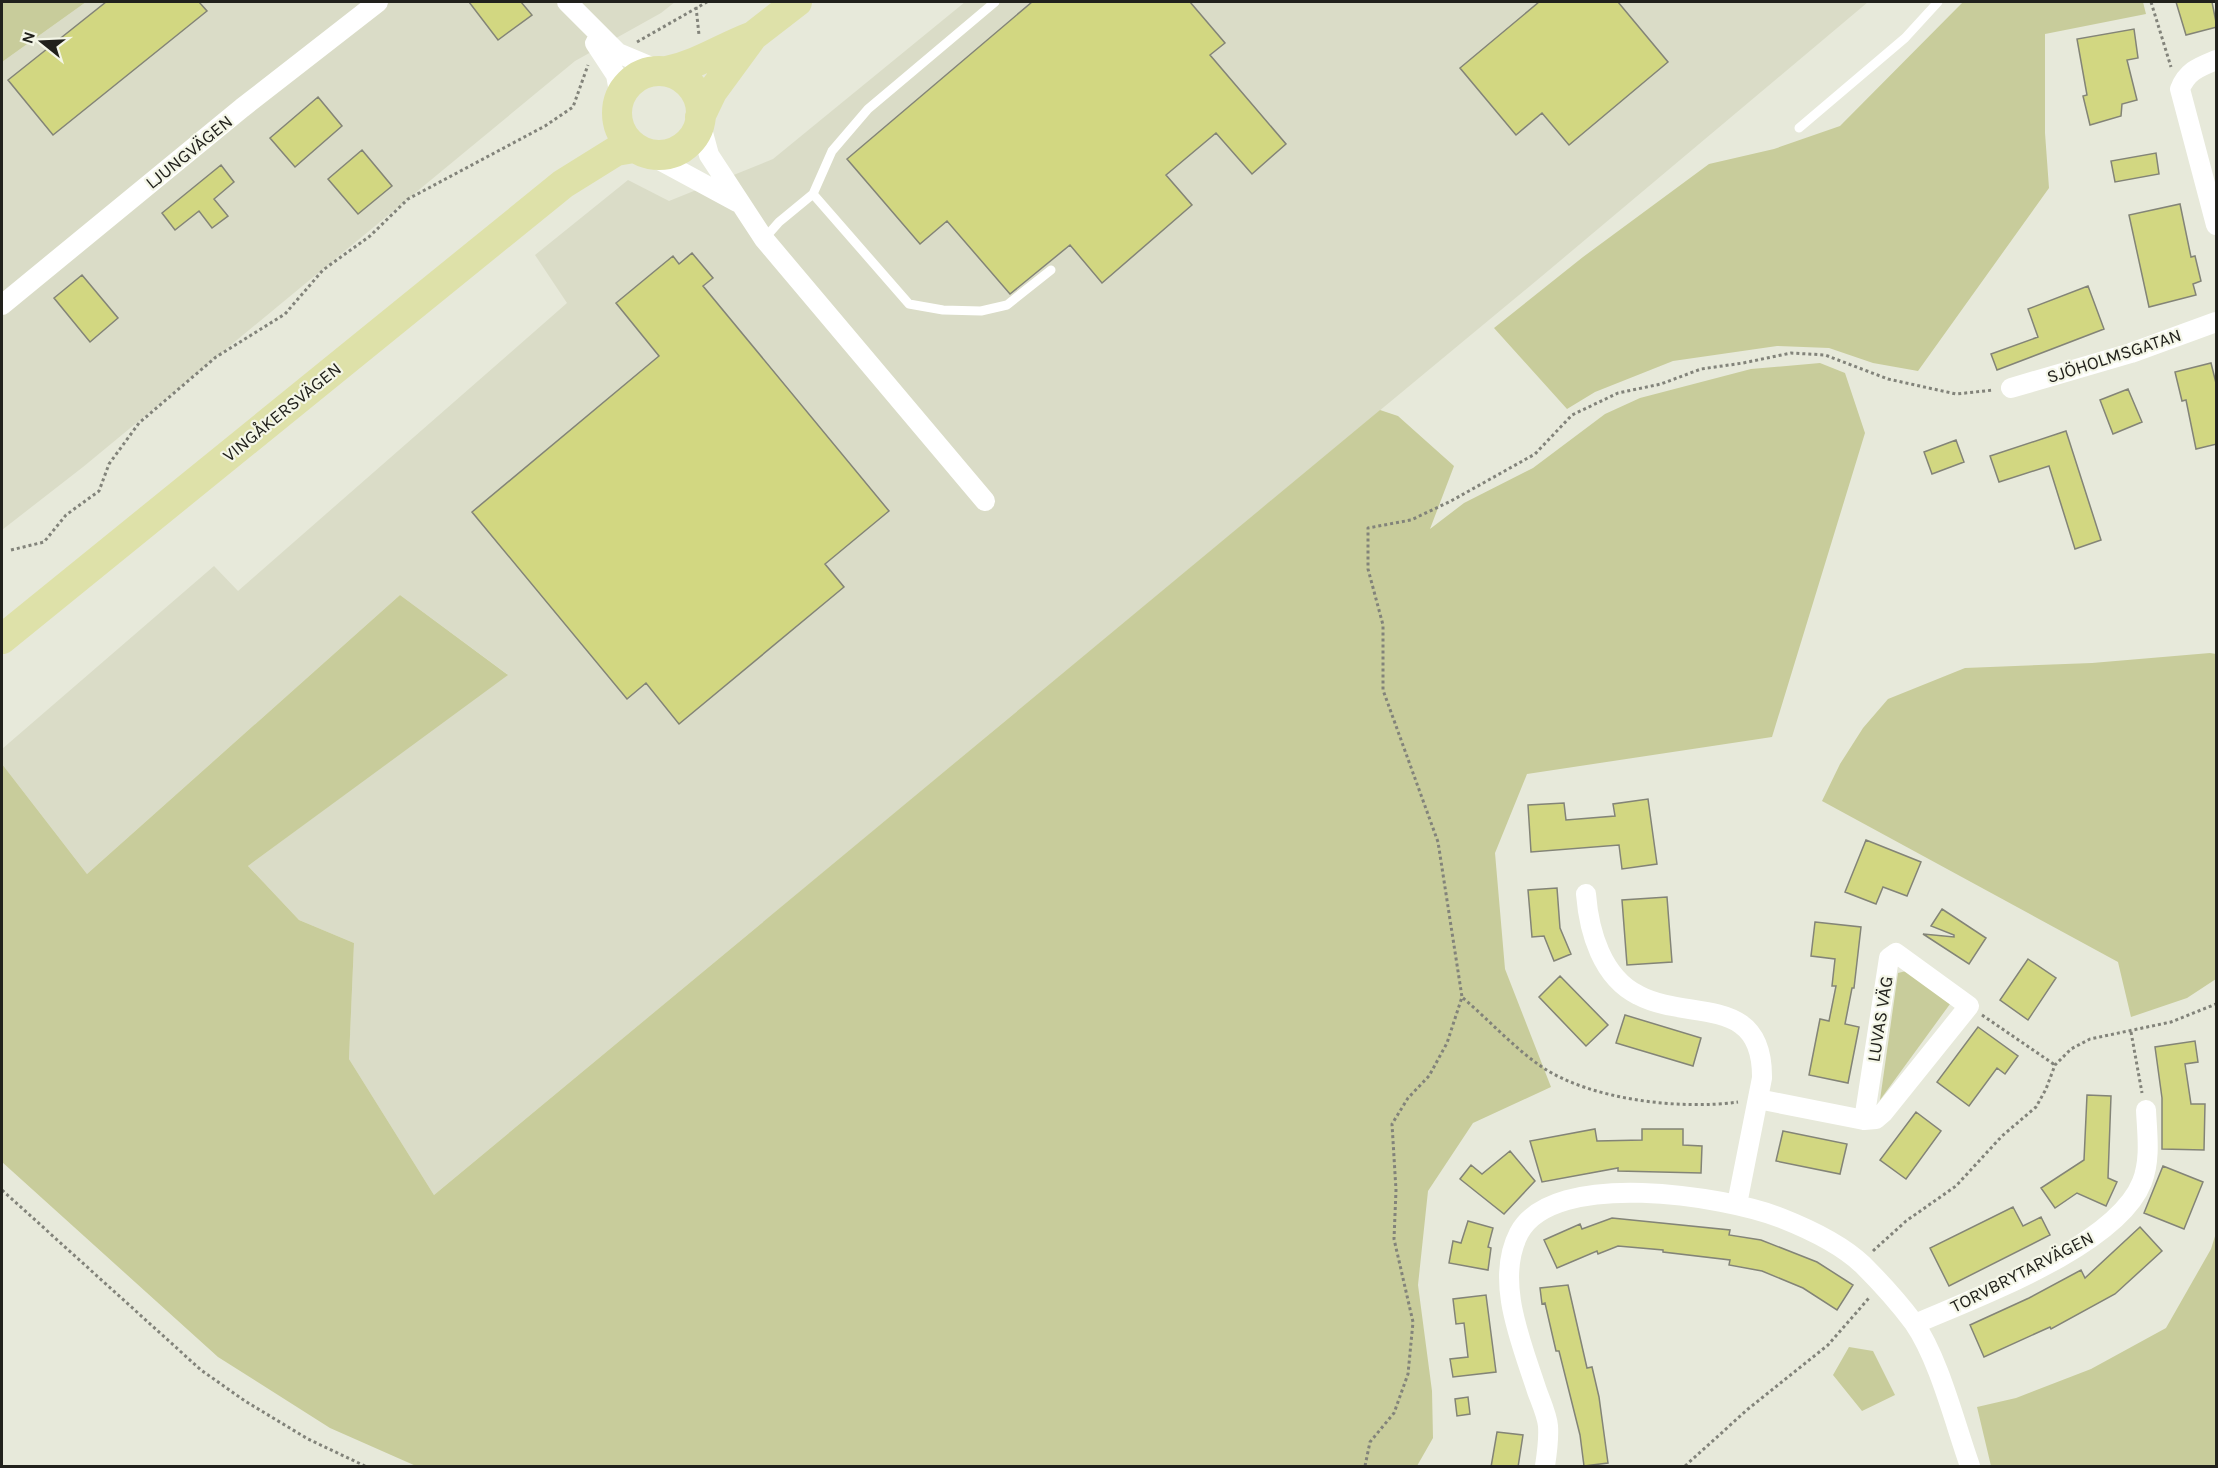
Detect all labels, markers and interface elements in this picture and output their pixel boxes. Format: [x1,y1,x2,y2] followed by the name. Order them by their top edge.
[12,12,72,72] north arrow
[17,29,39,46] text: N
[141,110,237,194] street label: LJUNGVÄGEN
[2044,324,2184,388] street label: SJÖHOLMSGATAN
[218,357,346,467] street label: VINGÅKERSVÄGEN
[1862,974,1898,1064] street label: LUVAS VÄG
[1947,1226,2097,1318] street label: TORVBRYTARVÄGEN

